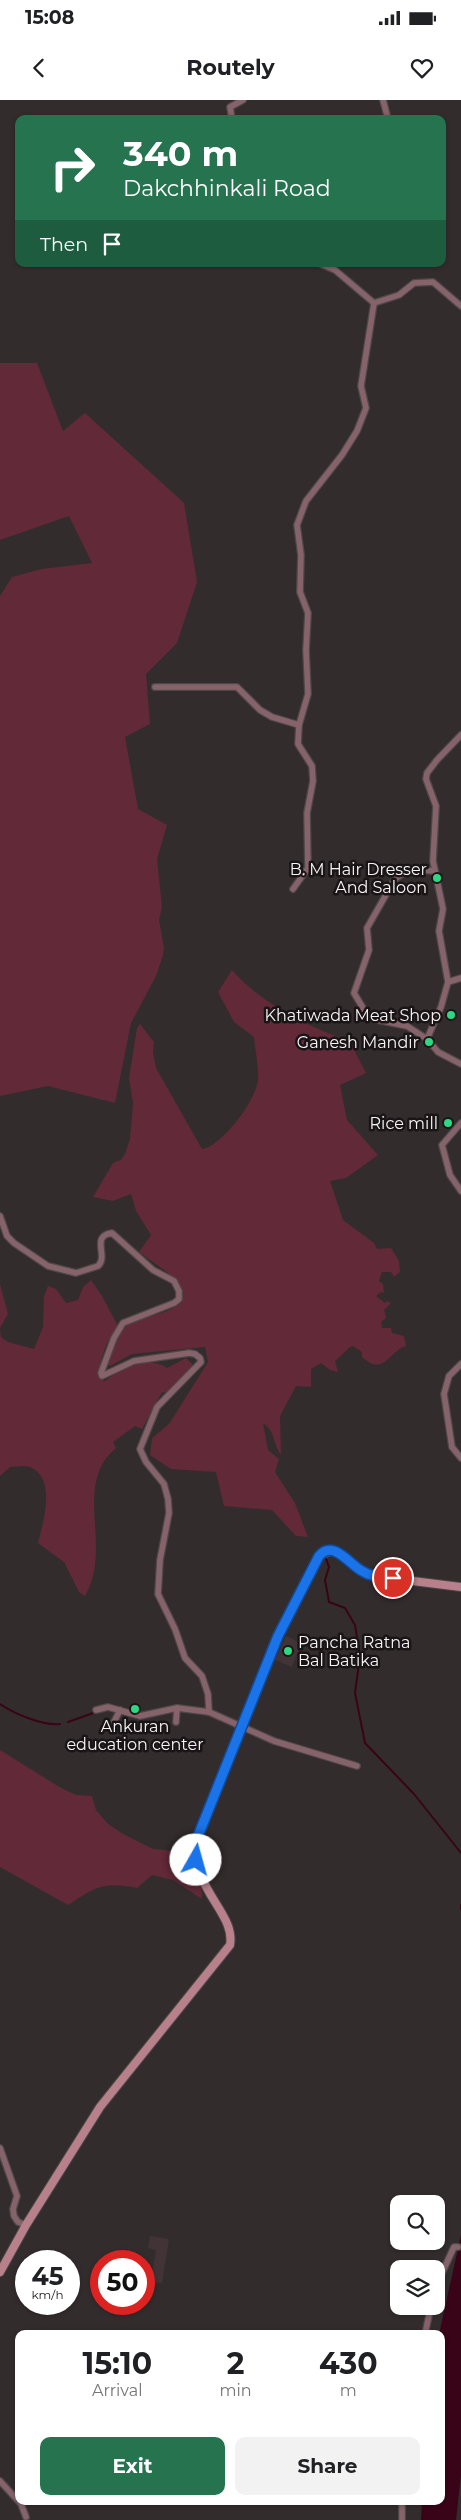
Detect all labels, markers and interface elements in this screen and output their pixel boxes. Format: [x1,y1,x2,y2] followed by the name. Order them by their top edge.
[25,6,74,29] text: 15:08
[25,54,53,82] icon: back
[186,54,275,81] text: Routely
[408,54,436,82] icon: heart
[123,132,238,175] text: 340 m
[40,135,105,200] icon: right
[123,175,331,202] text: Dakchhinkali Road
[98,230,126,258] icon: arrive
[40,233,88,256] text: Then
[290,860,427,897] place label: B. M Hair Dresser And Saloon
[431,872,443,884] marker: B. M Hair Dresser And Saloon
[265,1006,441,1025] place label: Khatiwada Meat Shop
[445,1009,457,1021] marker: Khatiwada Meat Shop
[297,1033,419,1052] place label: Ganesh Mandir
[423,1036,435,1048] marker: Ganesh Mandir
[370,1114,438,1133] place label: Rice mill
[442,1117,454,1129] marker: Rice mill
[372,1557,414,1599] pin
[379,1564,407,1592] icon: arrive
[298,1633,411,1670] place label: Pancha Ratna Bal Batika
[282,1645,294,1657] marker: Pancha Ratna Bal Batika
[129,1703,141,1715] marker: Ankuran education center
[66,1717,204,1754] place label: Ankuran education center
[169,1833,221,1885] position arrow
[390,2195,445,2315] map controls
[390,2195,445,2250] button: search
[90,2250,155,2315] speed limit sign: 50
[390,2260,445,2315] button: layers
[31,2261,64,2291] text: 45
[31,2287,64,2302] text: km/h
[82,2345,152,2382] text: 15:10
[227,2345,244,2382] text: 2
[319,2345,378,2382] text: 430
[92,2381,142,2400] text: Arrival
[219,2381,252,2400] text: min
[340,2381,357,2400] text: m
[40,2437,225,2495] button: Exit
[235,2437,420,2495] button: Share

